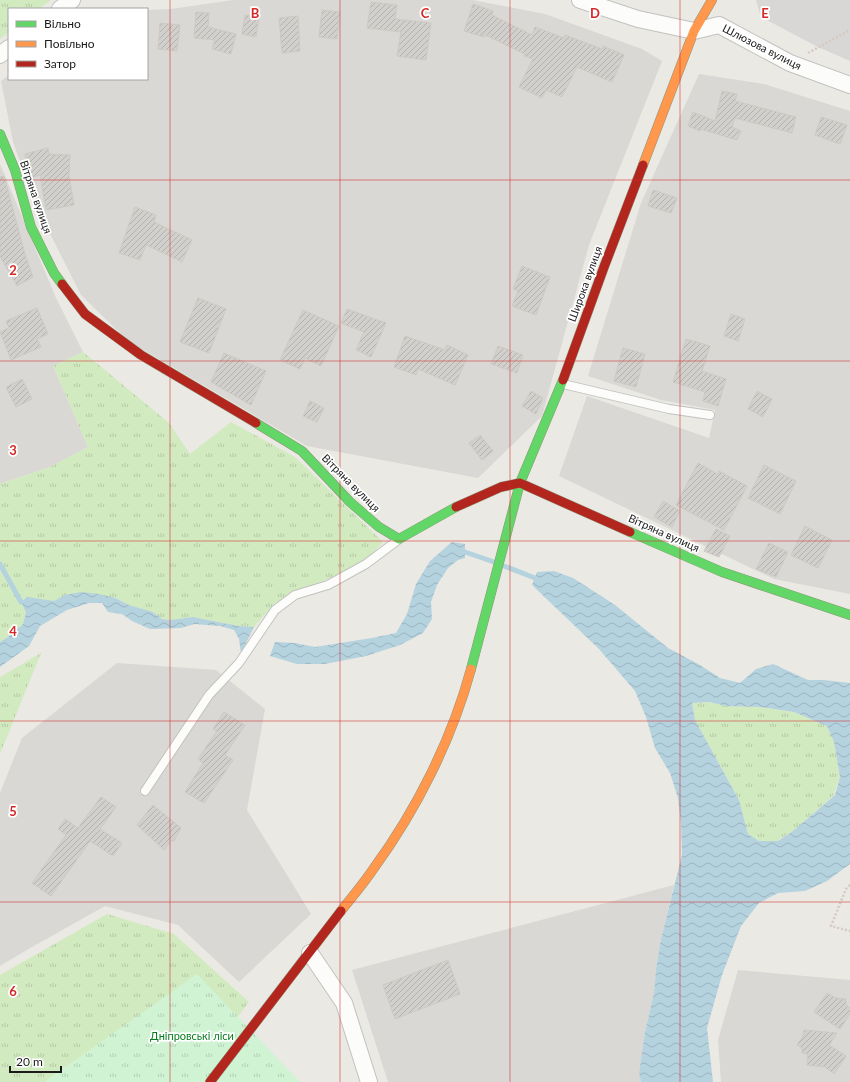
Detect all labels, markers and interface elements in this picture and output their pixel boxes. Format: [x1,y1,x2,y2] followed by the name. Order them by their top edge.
[251,5,260,21] text: B
[421,5,430,21] text: C
[590,5,600,21] text: D
[761,5,769,21] text: E
[8,8,148,80] legend
[44,16,81,31] text: Вільно
[721,21,804,72] street label: Шлюзова вулиця
[44,36,95,51] text: Повільно
[44,56,76,71] text: Затор
[18,159,55,235] street label: Вітряна вулиця
[565,244,604,324] street label: Широка вулиця
[9,262,17,278] text: 2
[9,442,17,458] text: 3
[320,451,383,514] street label: Вітряна вулиця
[627,511,702,554] street label: Вітряна вулиця
[9,623,17,639] text: 4
[9,803,17,819] text: 5
[9,983,17,999] text: 6
[150,1029,234,1042] park label: Дніпровські ліси
[10,1048,61,1074] scale bar
[16,1054,43,1069] text: 20 m

